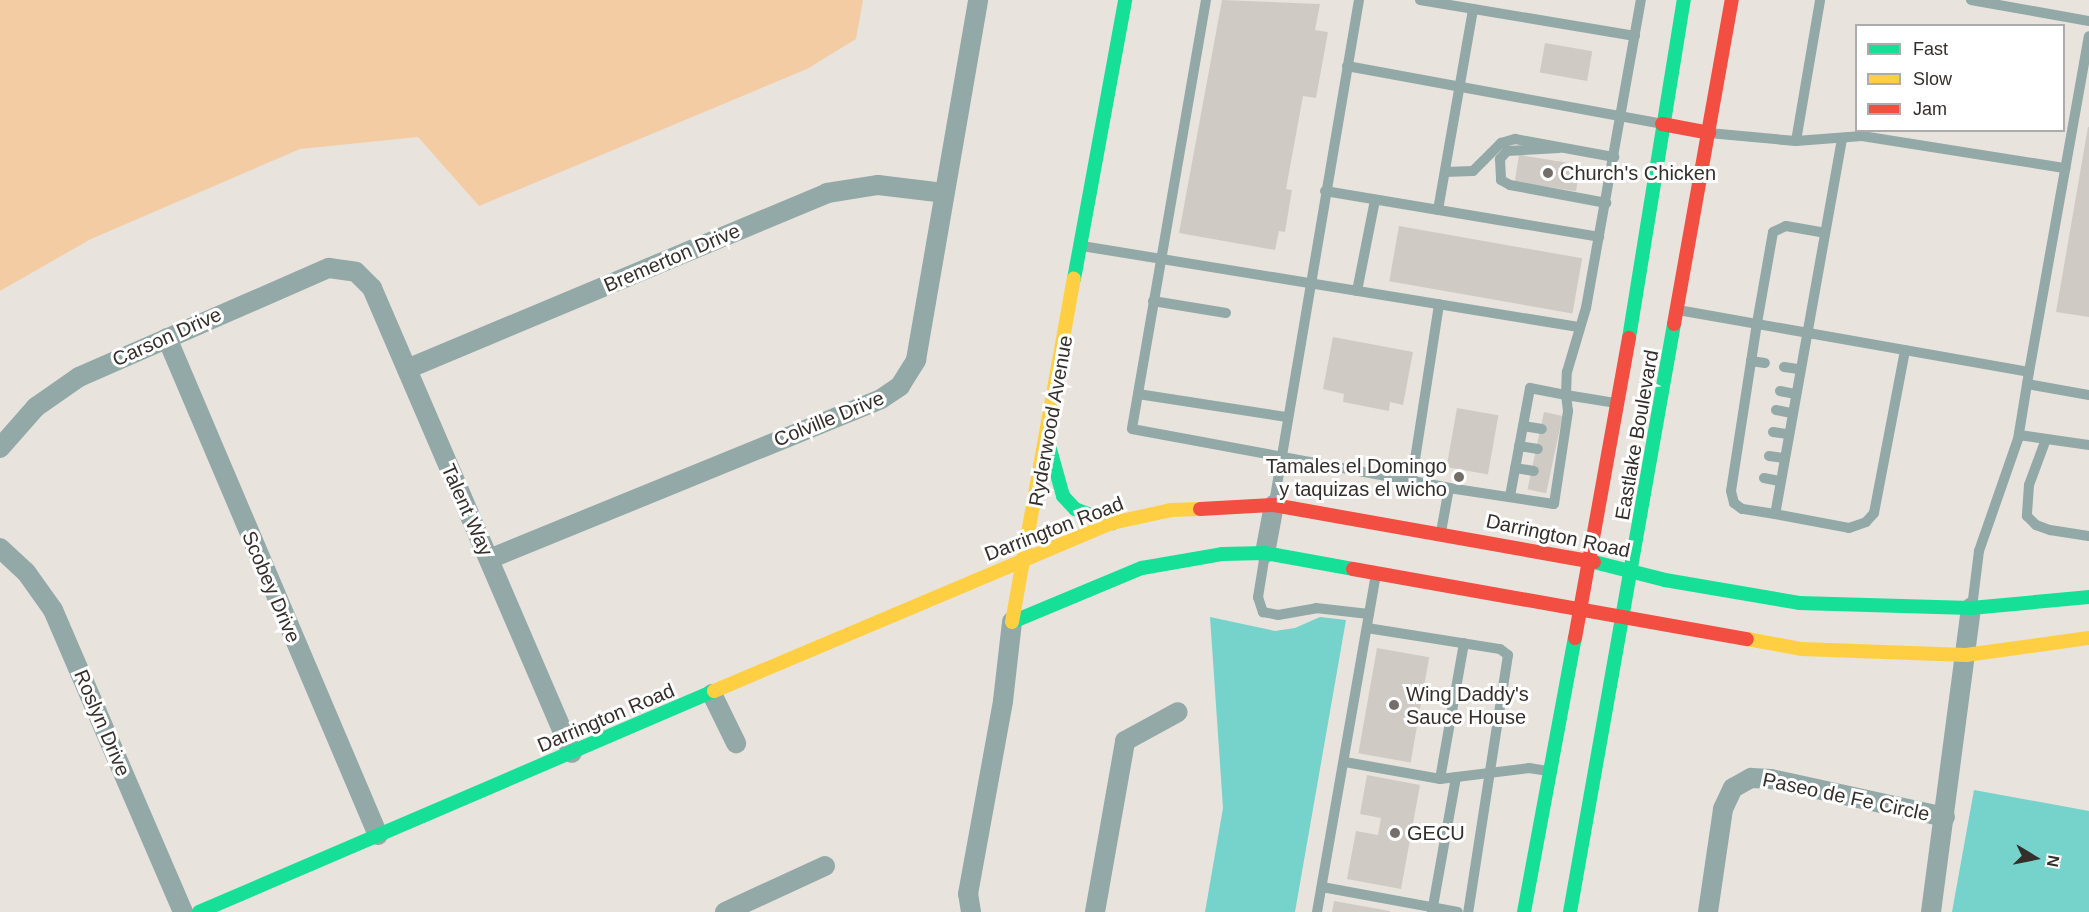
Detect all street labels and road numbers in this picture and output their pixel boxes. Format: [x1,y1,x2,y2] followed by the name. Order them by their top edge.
[600,219,744,297] street label: Bremerton Drive
[109,302,225,372] street label: Carson Drive
[1024,333,1078,509] street label: Ryderwood Avenue
[1610,348,1664,522] street label: Eastlake Boulevard
[770,386,888,452] street label: Colville Drive
[436,460,498,560] street label: Talent Way
[981,492,1127,566] street label: Darrington Road
[1484,509,1632,563] street label: Darrington Road
[237,528,305,646] street label: Scobey Drive
[69,666,135,780] street label: Roslyn Drive
[534,678,678,758] street label: Darrington Road
[1760,768,1932,826] street label: Paseo de Fe Circle

